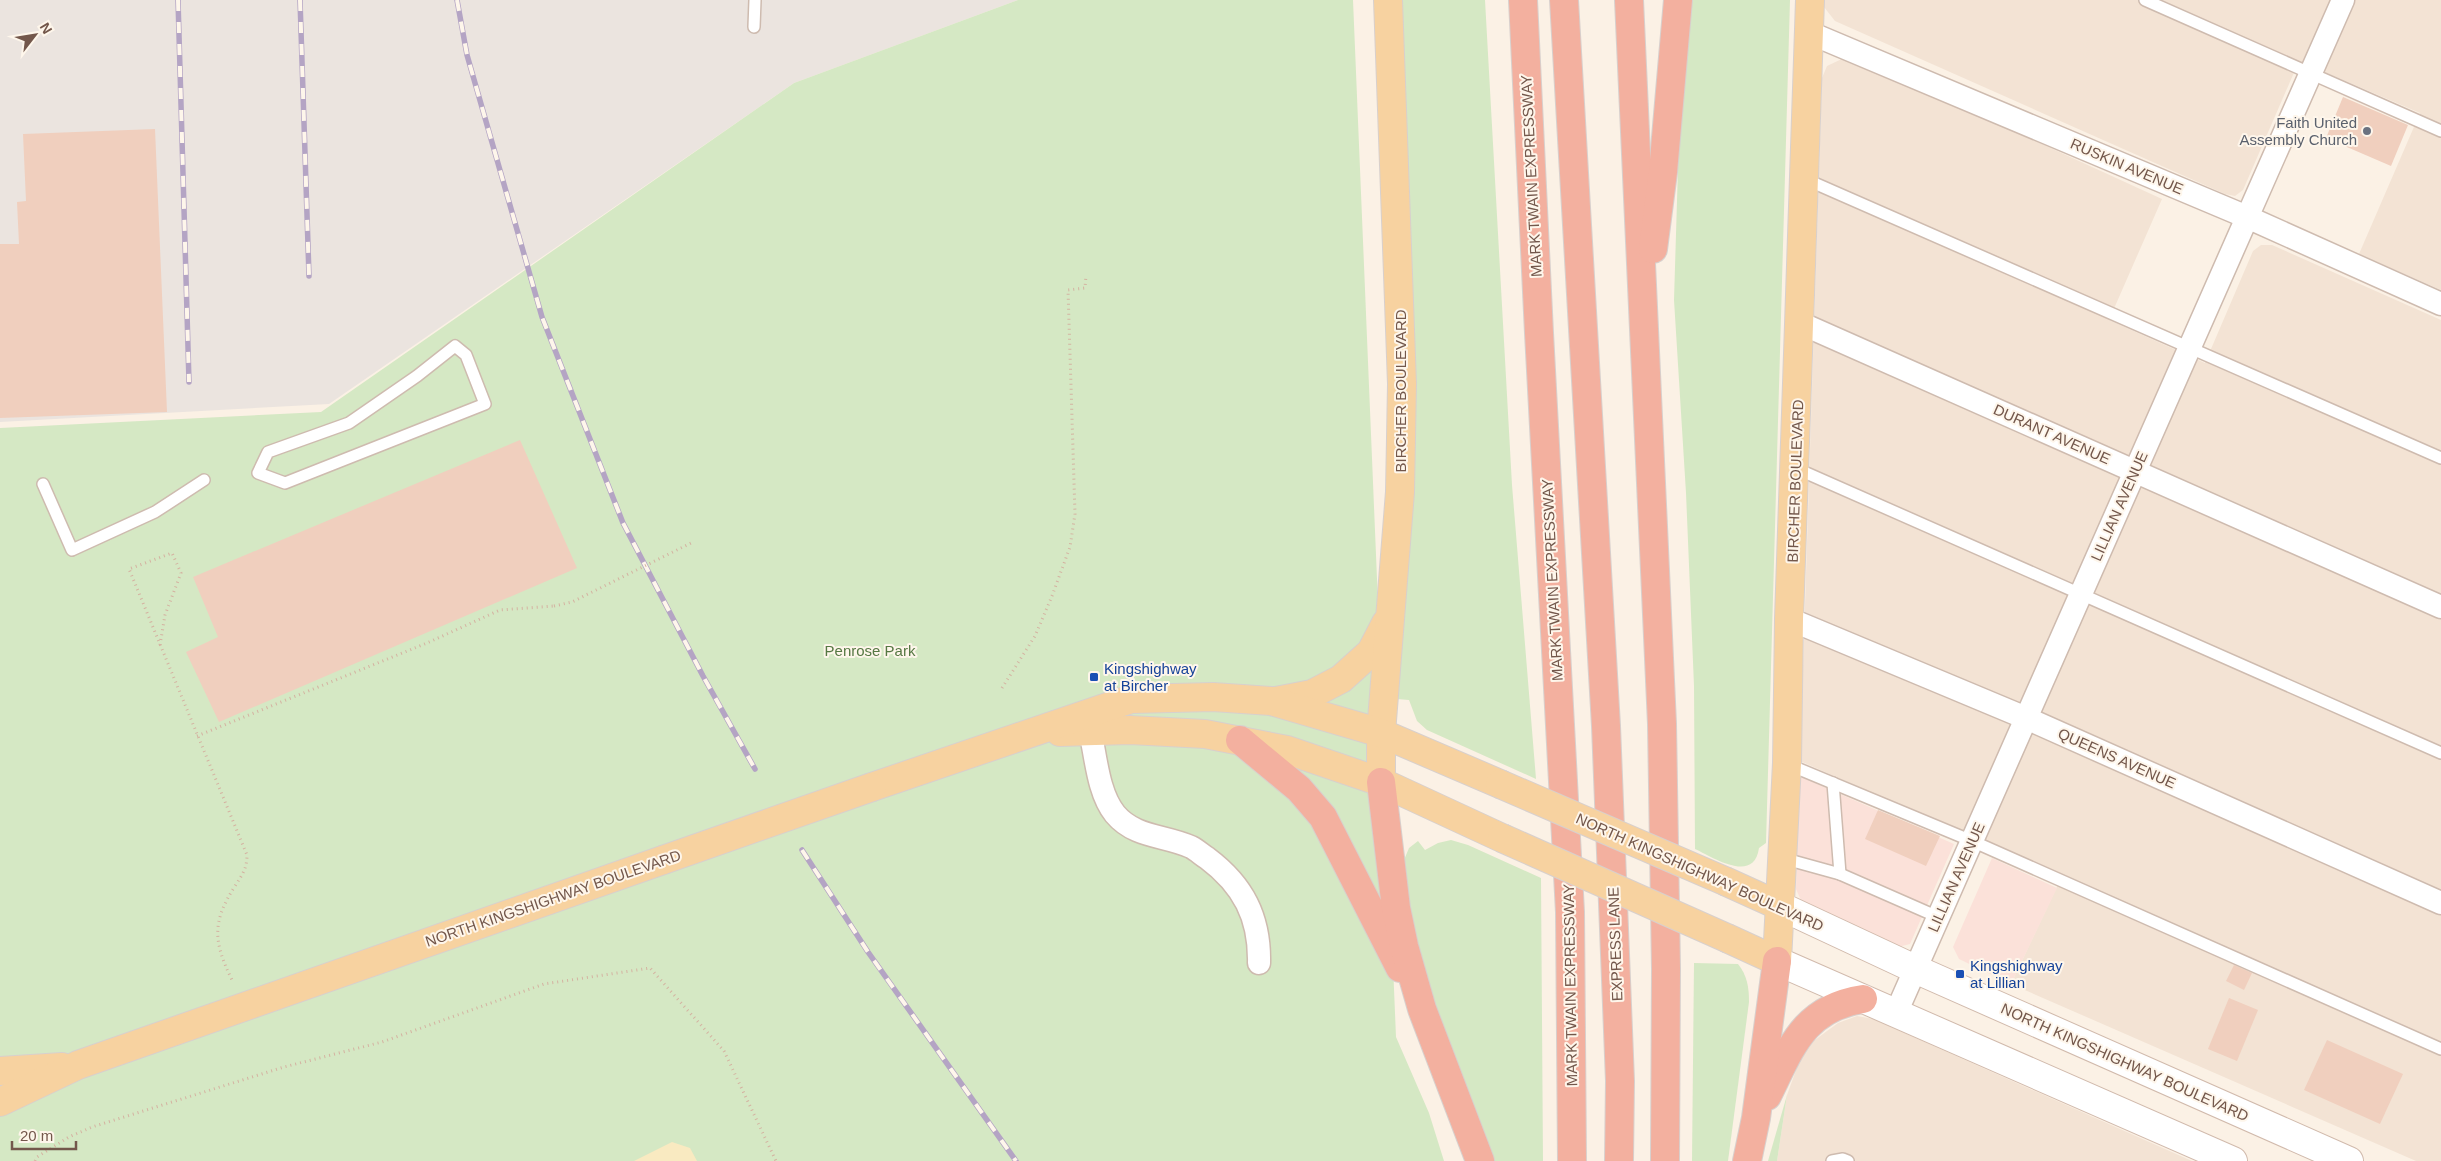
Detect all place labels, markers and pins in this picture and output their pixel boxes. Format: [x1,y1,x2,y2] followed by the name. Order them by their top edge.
[2239,114,2357,148] place label: Faith United Assembly Church
[2361,125,2373,137] marker: Faith United Assembly Church
[1104,660,1197,694] place label: Kingshighway at Bircher
[1088,671,1100,683] marker: Kingshighway at Bircher
[1970,957,2063,991] place label: Kingshighway at Lillian
[1954,968,1966,980] marker: Kingshighway at Lillian

